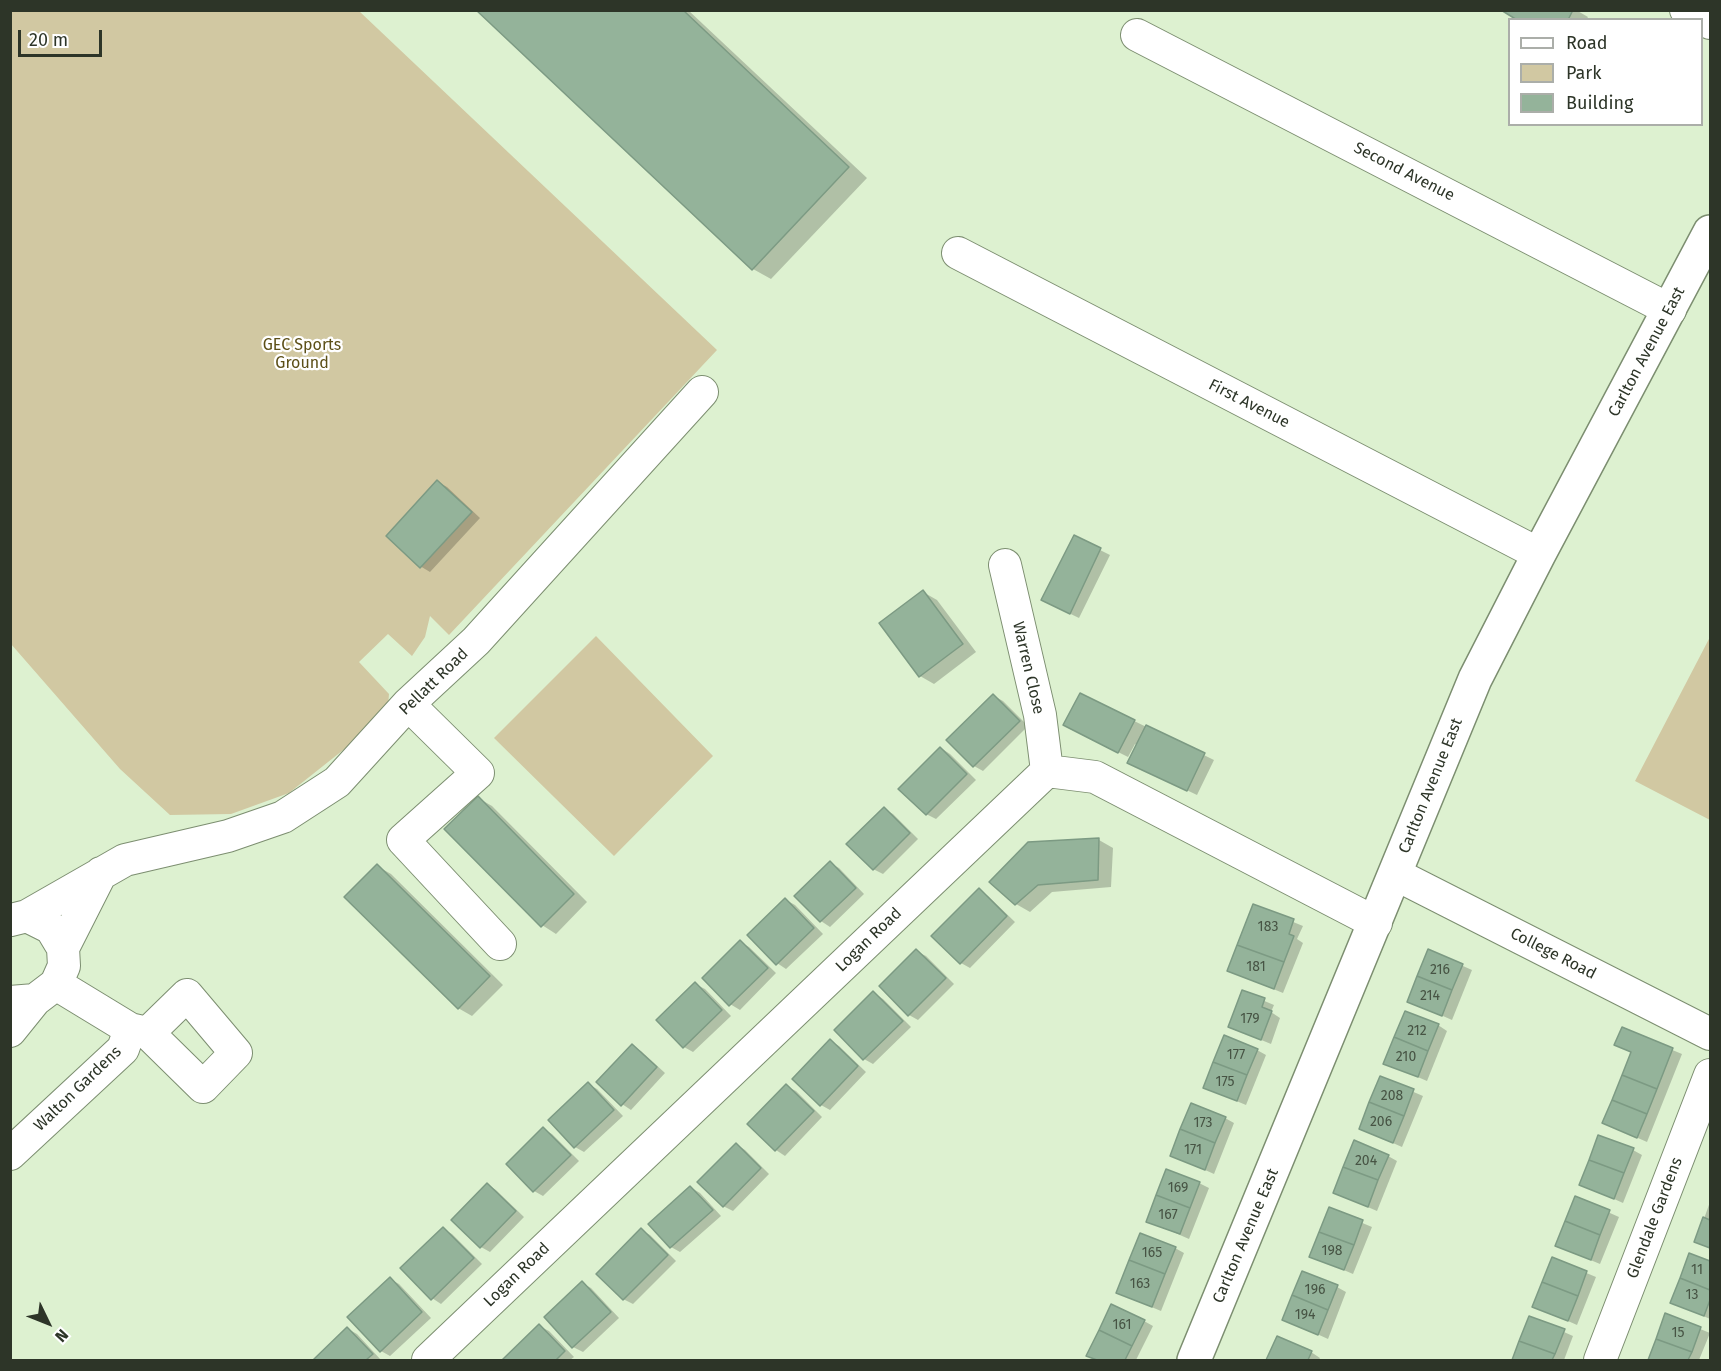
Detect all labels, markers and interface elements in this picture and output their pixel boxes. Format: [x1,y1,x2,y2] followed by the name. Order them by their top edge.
[21,18,105,56] scale bar
[1508,18,1703,126] legend
[29,29,68,51] text: 20 m
[1566,32,1608,54] text: Road
[1566,62,1601,84] text: Park
[1566,92,1633,114] text: Building
[1350,138,1458,206] street label: Second Avenue
[1605,284,1689,420] street label: Carlton Avenue East
[263,336,341,374] park label: GEC Sports Ground
[1205,375,1293,433] street label: First Avenue
[1008,620,1048,716] street label: Warren Close
[396,644,472,720] street label: Pellatt Road
[1395,715,1467,857] street label: Carlton Avenue East
[832,904,906,976] street label: Logan Road
[1258,919,1278,935] house number: 183
[1507,924,1599,984] street label: College Road
[1246,959,1266,975] house number: 181
[1430,962,1450,978] house number: 216
[1420,988,1440,1004] house number: 214
[1240,1011,1260,1027] house number: 179
[1407,1023,1427,1039] house number: 212
[30,1042,126,1136] street label: Walton Gardens
[1227,1047,1245,1063] house number: 177
[1396,1049,1416,1065] house number: 210
[1215,1074,1235,1090] house number: 175
[1381,1088,1403,1104] house number: 208
[1370,1114,1392,1130] house number: 206
[1193,1115,1213,1131] house number: 173
[1184,1142,1202,1158] house number: 171
[1355,1153,1377,1169] house number: 204
[1623,1155,1687,1281] street label: Glendale Gardens
[1209,1166,1283,1306] street label: Carlton Avenue East
[1168,1180,1188,1196] house number: 169
[1158,1207,1178,1223] house number: 167
[480,1239,554,1311] street label: Logan Road
[1321,1243,1343,1259] house number: 198
[1142,1245,1162,1261] house number: 165
[1691,1262,1703,1278] house number: 11
[1130,1276,1150,1292] house number: 163
[1305,1282,1325,1298] house number: 196
[1685,1287,1699,1303] house number: 13
[18,1293,78,1353] north arrow
[1295,1307,1315,1323] house number: 194
[1113,1317,1131,1333] house number: 161
[51,1325,72,1346] text: N
[1671,1325,1685,1341] house number: 15

